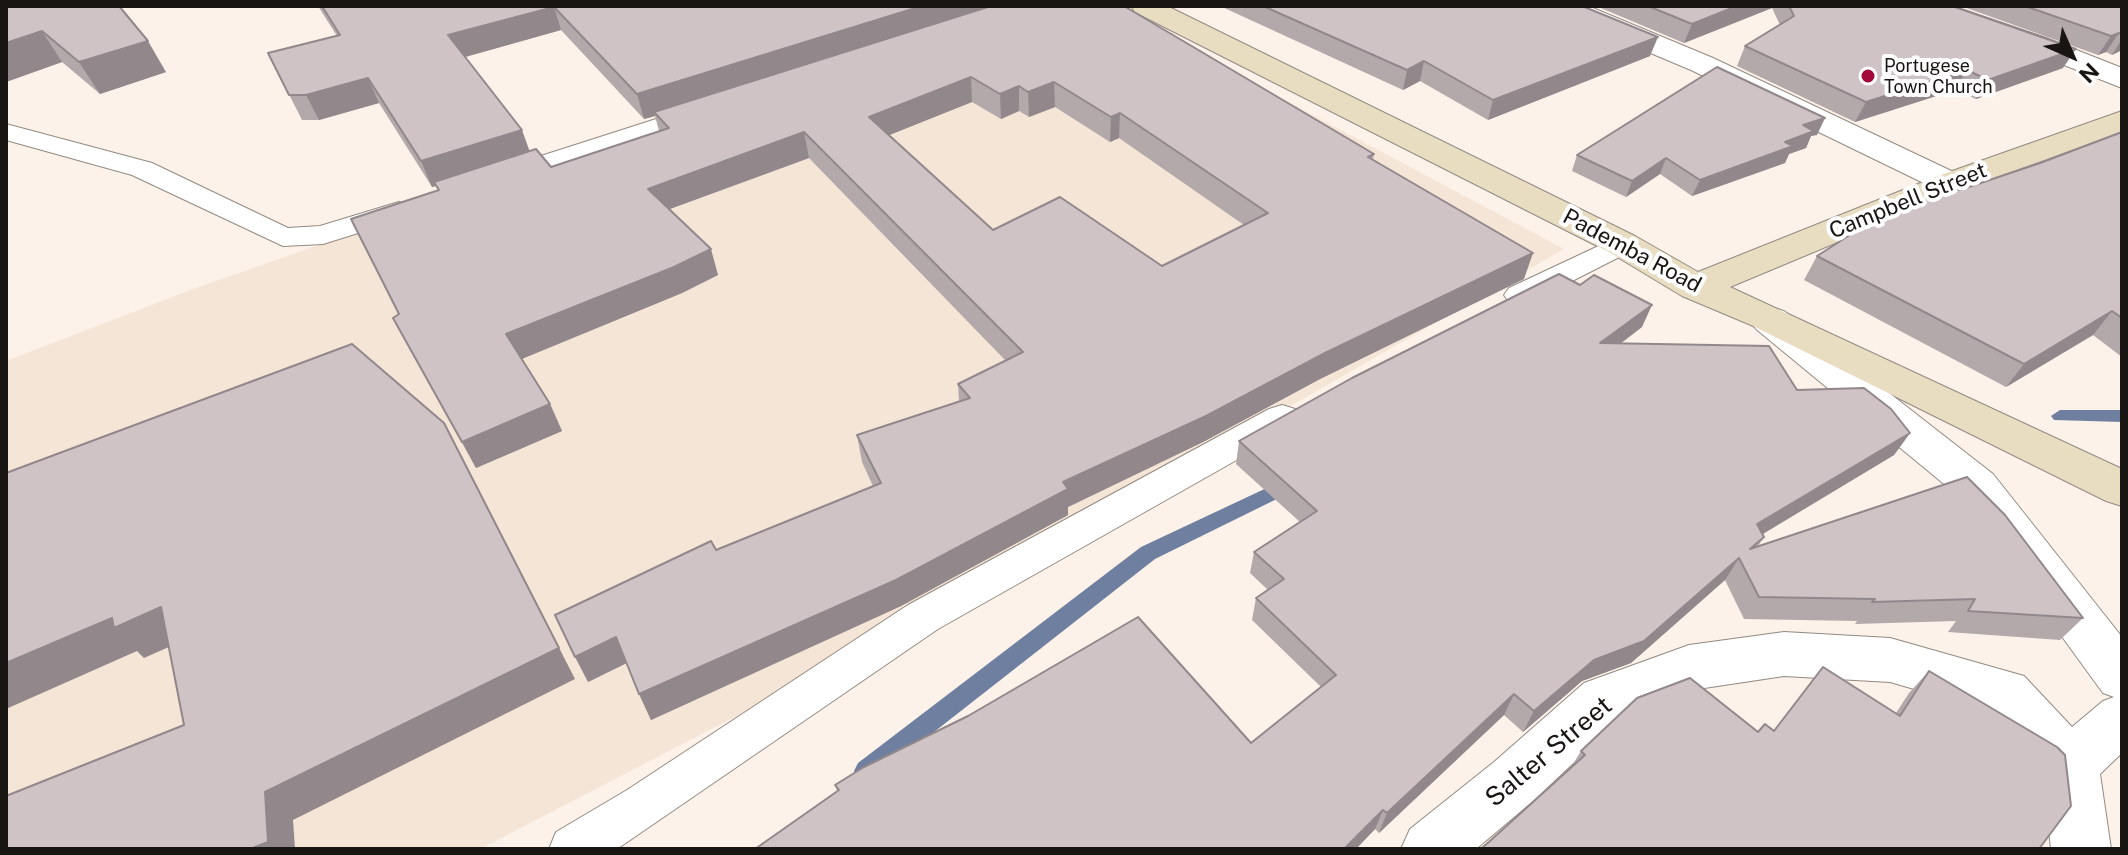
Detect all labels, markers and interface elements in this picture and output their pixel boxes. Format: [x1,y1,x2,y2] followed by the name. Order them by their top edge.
[2032,16,2112,96] north arrow
[1884,55,1993,98] place label: Portugese Town Church
[2074,58,2104,88] text: N
[1859,67,1877,85] marker: Portugese Town Church
[1825,157,1991,245] street label: Campbell Street
[1558,203,1706,299] street label: Pademba Road
[1479,690,1619,814] street label: Salter Street

